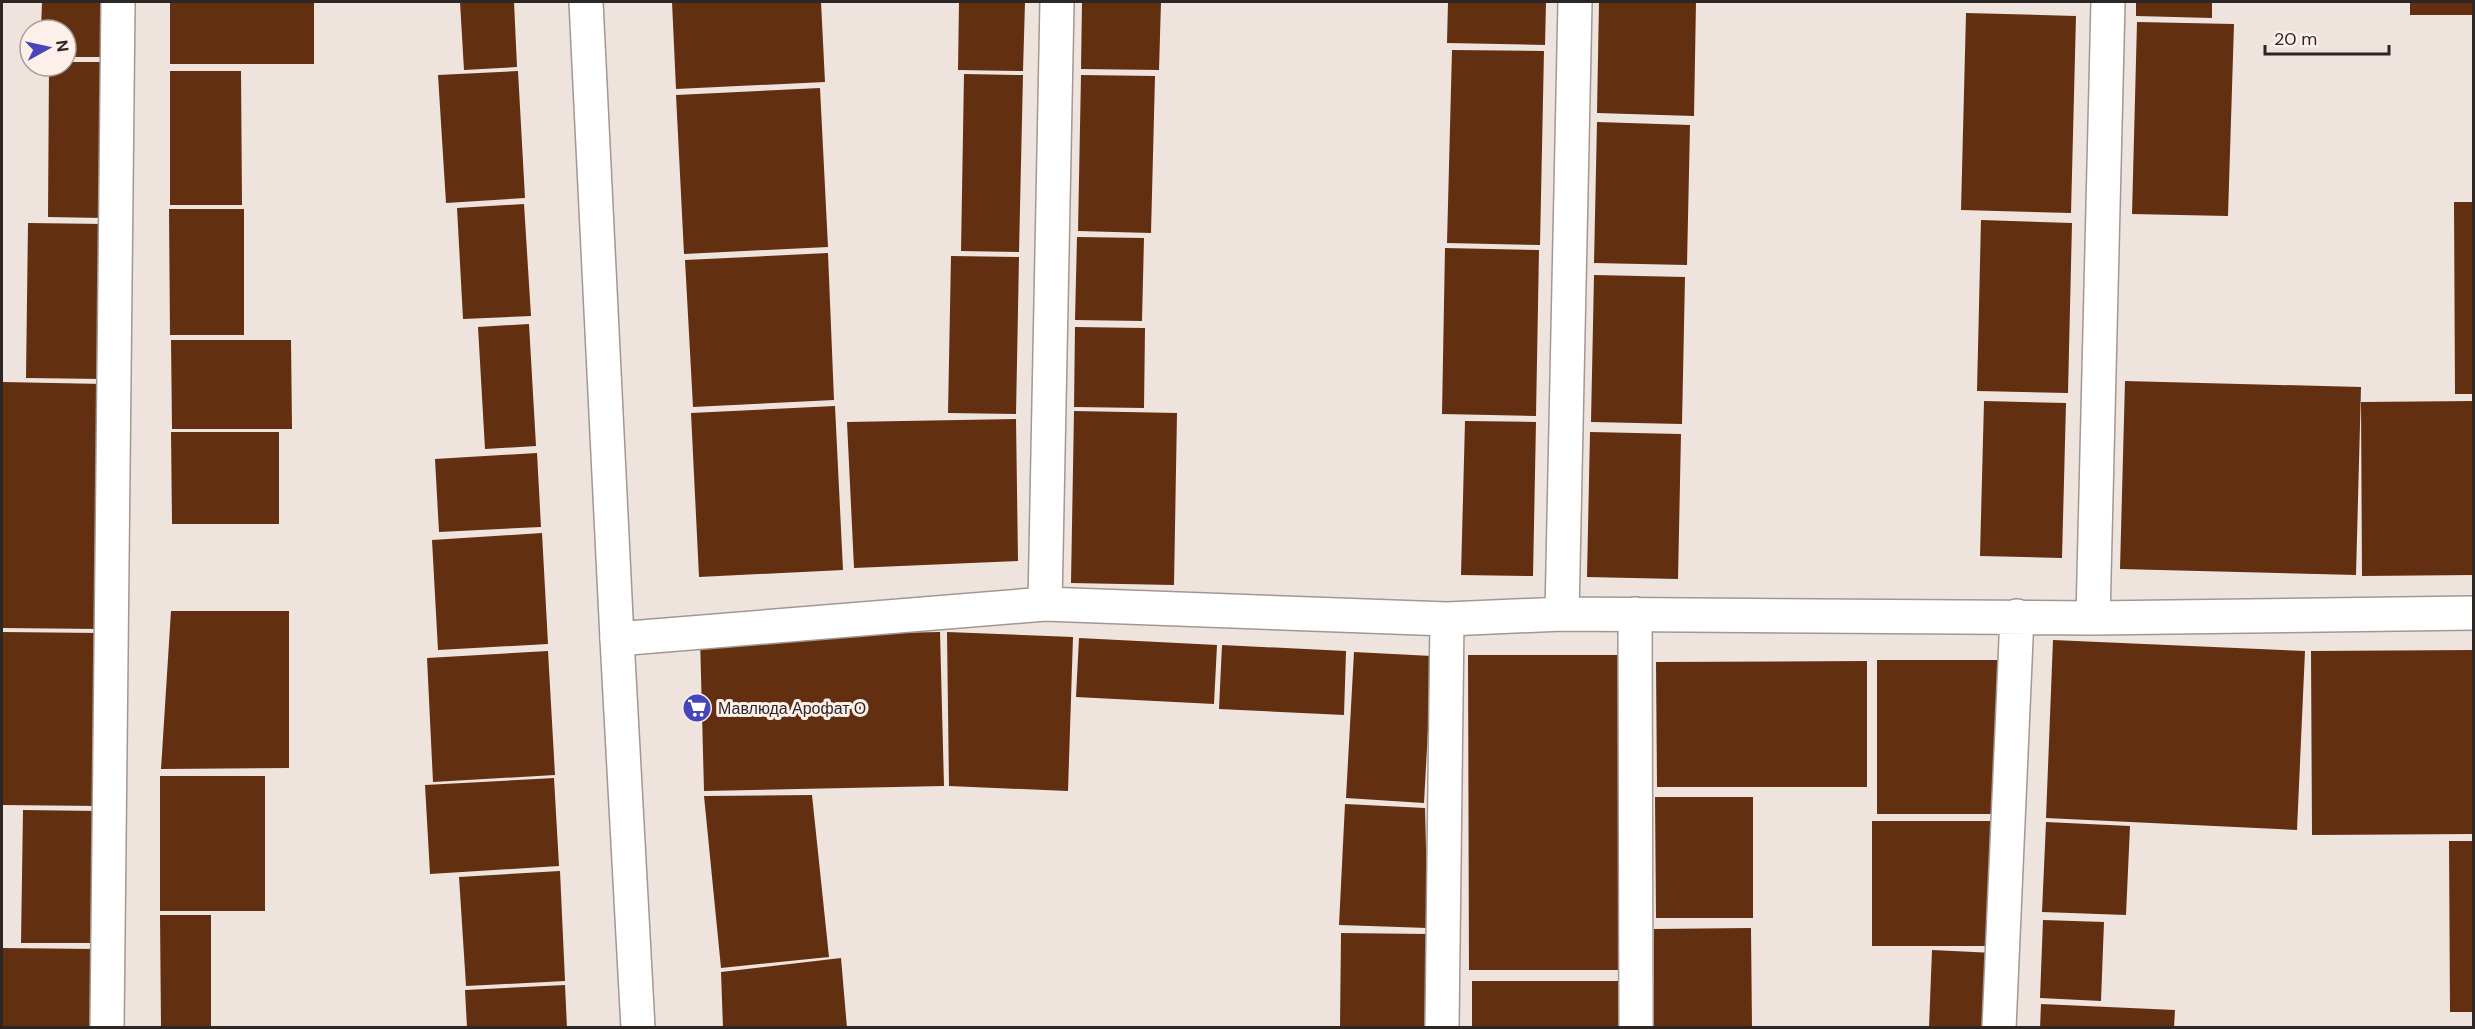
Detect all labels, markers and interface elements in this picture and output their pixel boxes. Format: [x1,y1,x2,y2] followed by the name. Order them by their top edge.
[18,18,78,78] north arrow
[2265,18,2390,56] scale bar
[2274,27,2317,51] text: 20 m
[51,39,74,53] text: N
[681,692,713,724] supermarket icon: Мавлюда Арофат О
[718,698,866,719] place label: Мавлюда Арофат О

